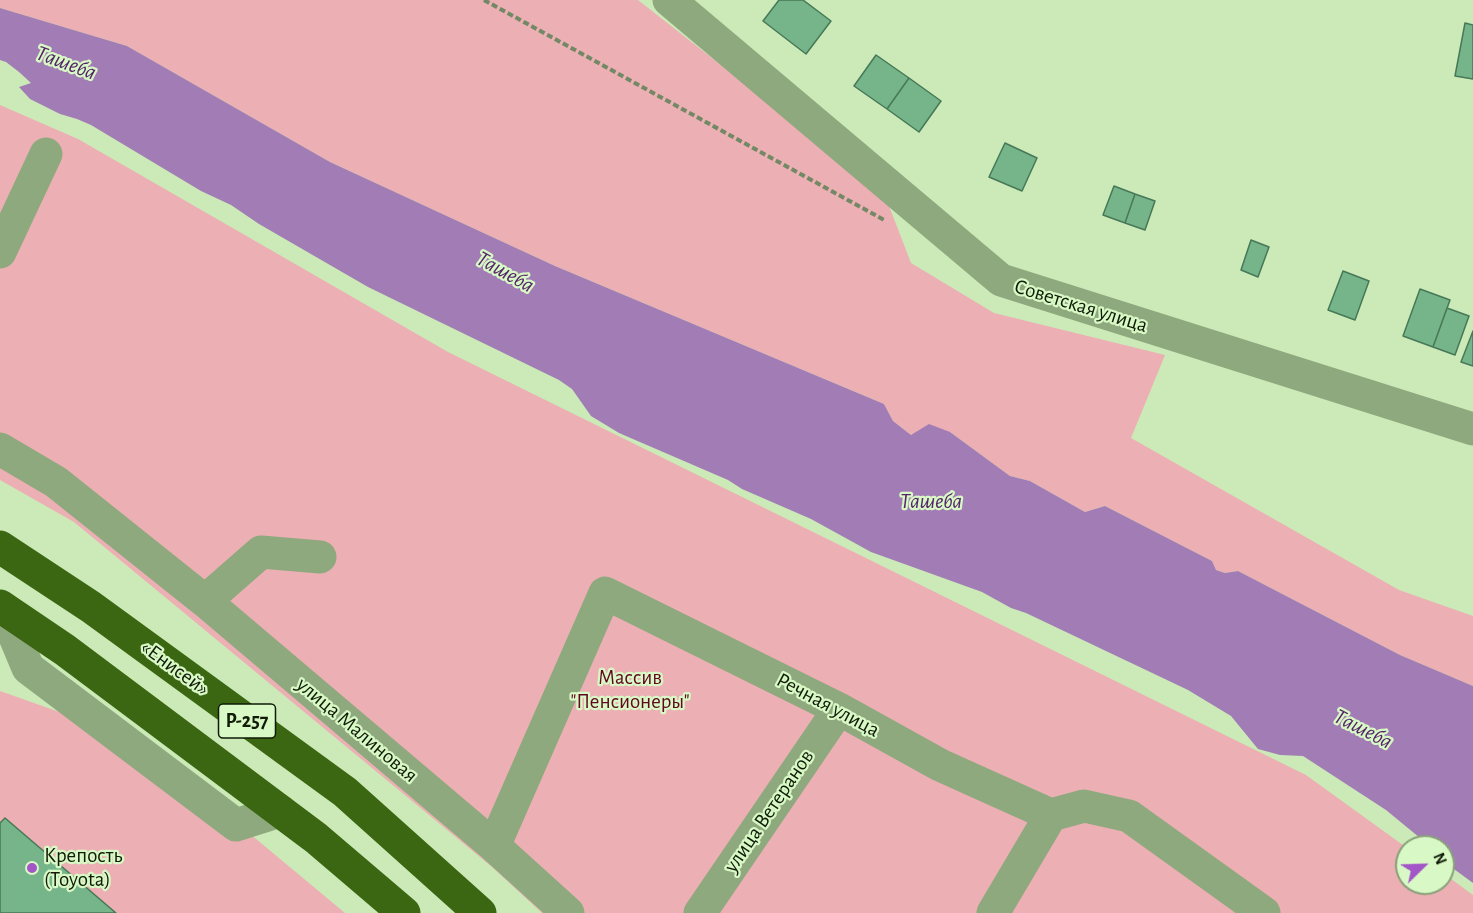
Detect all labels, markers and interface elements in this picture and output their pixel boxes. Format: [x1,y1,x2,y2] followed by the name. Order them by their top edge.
[32,40,100,86] water label: Ташеба
[471,245,539,299] water label: Ташеба
[1011,274,1151,338] street label: Советская улица
[900,488,962,514] water label: Ташеба
[136,635,214,701] street label: «Енисей»
[570,665,690,715] park label: Массив "Пенсионеры"
[772,667,884,743] street label: Речная улица
[291,672,423,788] street label: улица Малиновая
[1329,703,1397,755] water label: Ташеба
[218,704,276,738] road number: Р-257
[719,745,819,877] street label: улица Ветеранов
[1395,835,1455,895] north arrow
[44,843,122,893] place label: Крепость (Toyota)
[1430,851,1449,867] text: N
[25,861,39,875] marker: Крепость (Toyota)

